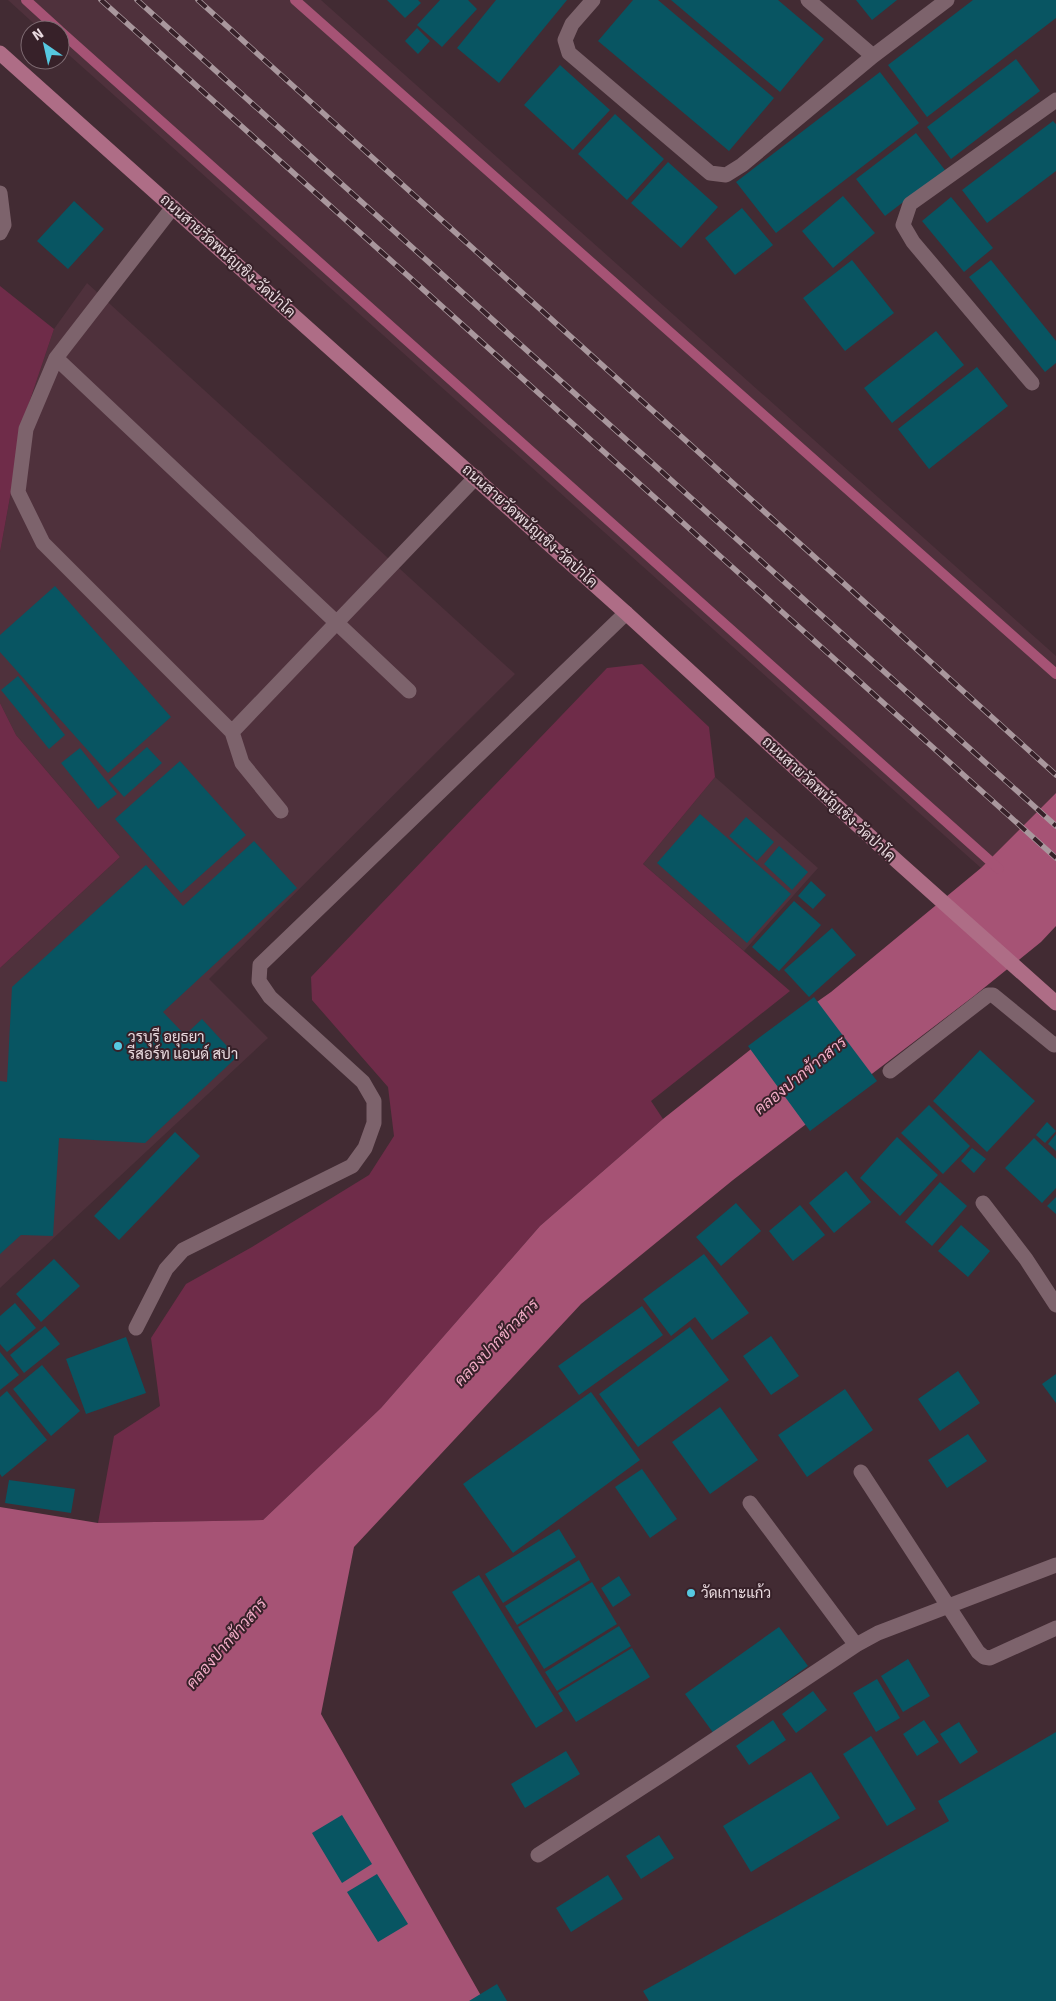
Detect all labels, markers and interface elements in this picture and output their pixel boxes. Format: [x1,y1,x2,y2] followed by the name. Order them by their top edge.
[20,20,70,70] north arrow
[29,25,47,44] text: N
[157,190,300,322] street label: ถนนสายวัดพนัญเชิง-วัดป่าโค
[459,460,602,592] street label: ถนนสายวัดพนัญเชิง-วัดป่าโค
[759,732,900,866] street label: ถนนสายวัดพนัญเชิง-วัดป่าโค
[127,1027,238,1063] place label: วรบุรี อยุธยา รีสอร์ท แอนด์ สปา
[749,1030,852,1119] water label: คลองปากข้าวสาร
[112,1040,124,1052] marker: วรบุรี อยุธยา รีสอร์ท แอนด์ สปา
[449,1293,544,1390] water label: คลองปากข้าวสาร
[701,1583,771,1602] place label: วัดเกาะแก้ว
[685,1587,697,1599] marker: วัดเกาะแก้ว
[181,1592,272,1693] water label: คลองปากข้าวสาร

